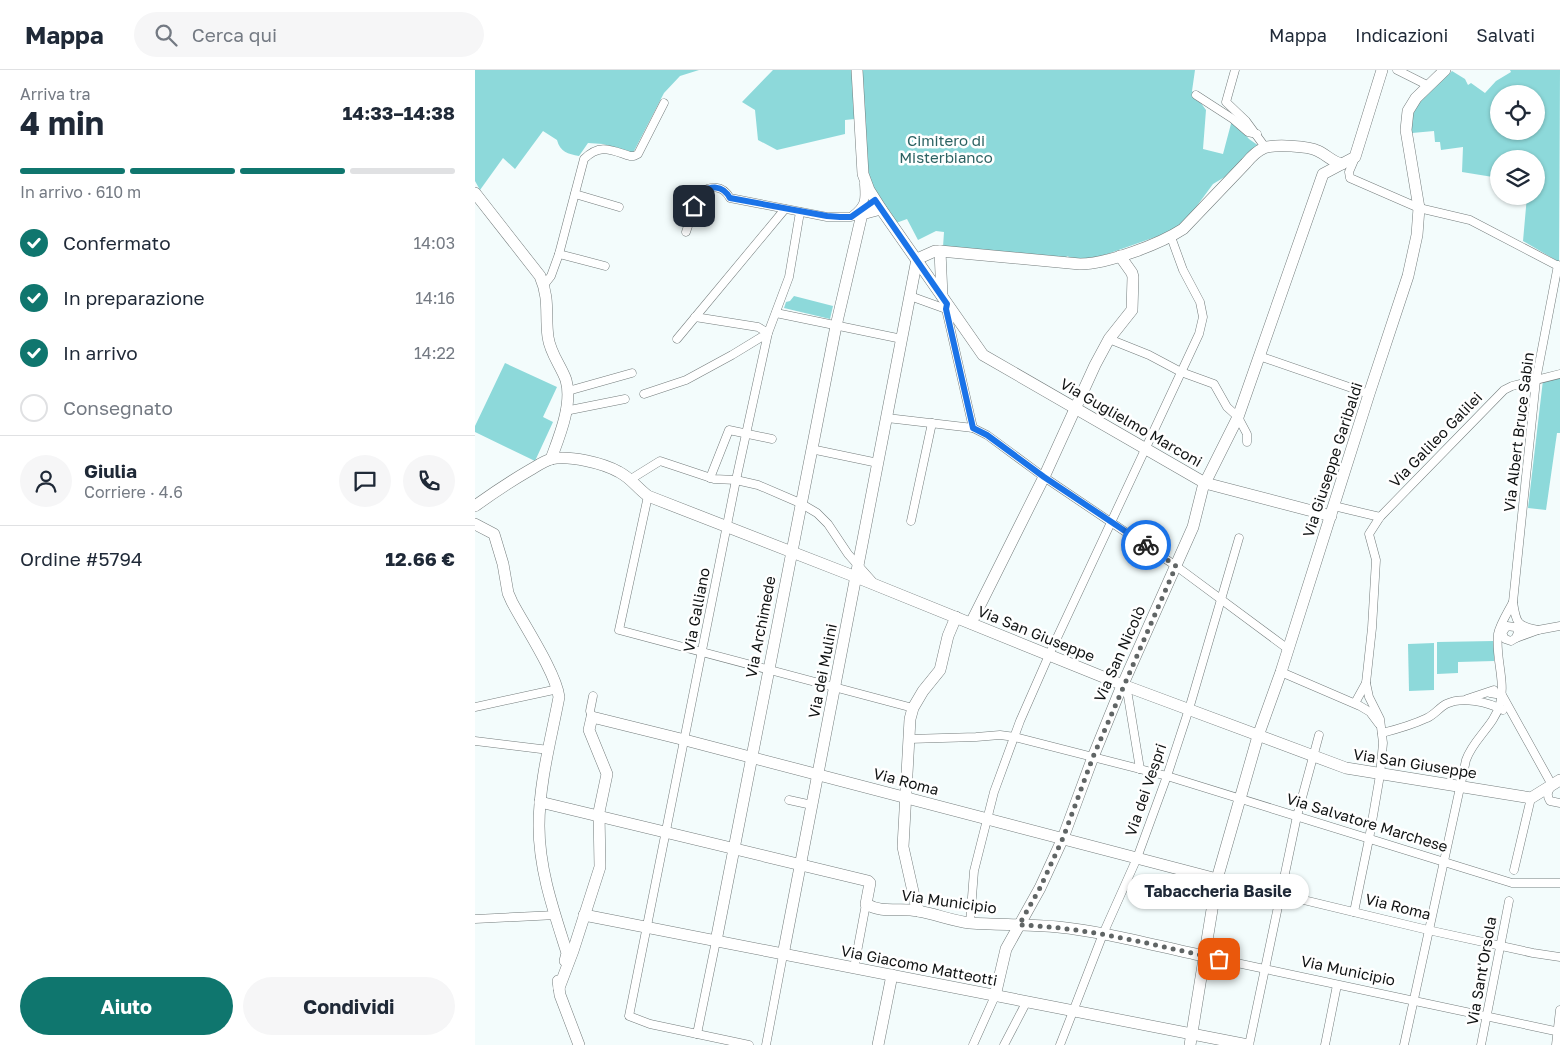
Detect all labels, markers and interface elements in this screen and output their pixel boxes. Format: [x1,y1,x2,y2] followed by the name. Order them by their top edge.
[134,12,484,57] search box
[25,20,104,49] text: Mappa
[152,21,180,49] icon: search
[192,23,277,46] text: Cerca qui
[1269,24,1327,46] text: Mappa
[1355,24,1448,46] text: Indicazioni
[1476,24,1535,46] text: Salvati
[20,84,91,104] text: Arriva tra
[1490,85,1545,205] map controls
[1490,85,1545,140] button: locate
[343,101,455,124] text: 14:33–14:38
[20,104,104,142] text: 4 min
[899,131,993,166] park label: Cimitero di Misterbianco
[1490,150,1545,205] button: layers
[20,182,141,202] text: In arrivo · 610 m
[673,185,715,227] pin
[680,192,708,220] icon: home
[20,229,48,257] icon: check
[63,231,171,254] text: Confermato
[413,233,455,253] text: 14:03
[20,284,48,312] icon: check
[63,286,205,309] text: In preparazione
[415,288,455,308] text: 14:16
[20,339,48,367] icon: check
[63,341,138,364] text: In arrivo
[414,343,455,363] text: 14:22
[1499,351,1537,513] street label: Via Albert Bruce Sabin
[1057,374,1206,470] street label: Via Guglielmo Marconi
[1298,380,1366,540] street label: Via Giuseppe Garibaldi
[1385,388,1485,491] street label: Via Galileo Galilei
[63,396,173,419] text: Consegnato
[20,455,72,507] button: person
[339,455,391,507] button: chat
[403,455,455,507] button: phone
[84,459,137,482] text: Giulia
[84,482,183,502] text: Corriere · 4.6
[1121,520,1171,570] courier
[1132,531,1160,559] icon: bike
[20,547,143,570] text: Ordine #5794
[385,547,455,570] text: 12.66 €
[679,566,713,654] street label: Via Galliano
[741,574,779,679] street label: Via Archimede
[975,601,1098,665] street label: Via San Giuseppe
[1090,603,1148,705] street label: Via San Nicolò
[804,622,840,720] street label: Via dei Mulini
[1121,741,1169,838] street label: Via dei Vespri
[1352,744,1478,782] street label: Via San Giuseppe
[872,764,941,798] street label: Via Roma
[1284,789,1451,855] street label: Via Salvatore Marchese
[1128,874,1310,909] callout: Tabaccheria Basile
[1144,881,1292,901] text: Tabaccheria Basile
[900,885,998,917] street label: Via Municipio
[1364,889,1433,923] street label: Via Roma
[1463,915,1499,1027] street label: Via Sant'Orsola
[1198,938,1240,980] pin
[839,941,999,989] street label: Via Giacomo Matteotti
[1205,945,1233,973] icon: bag
[1299,951,1397,989] street label: Via Municipio
[20,977,233,1035] button: Aiuto
[243,977,455,1035] button: Condividi

